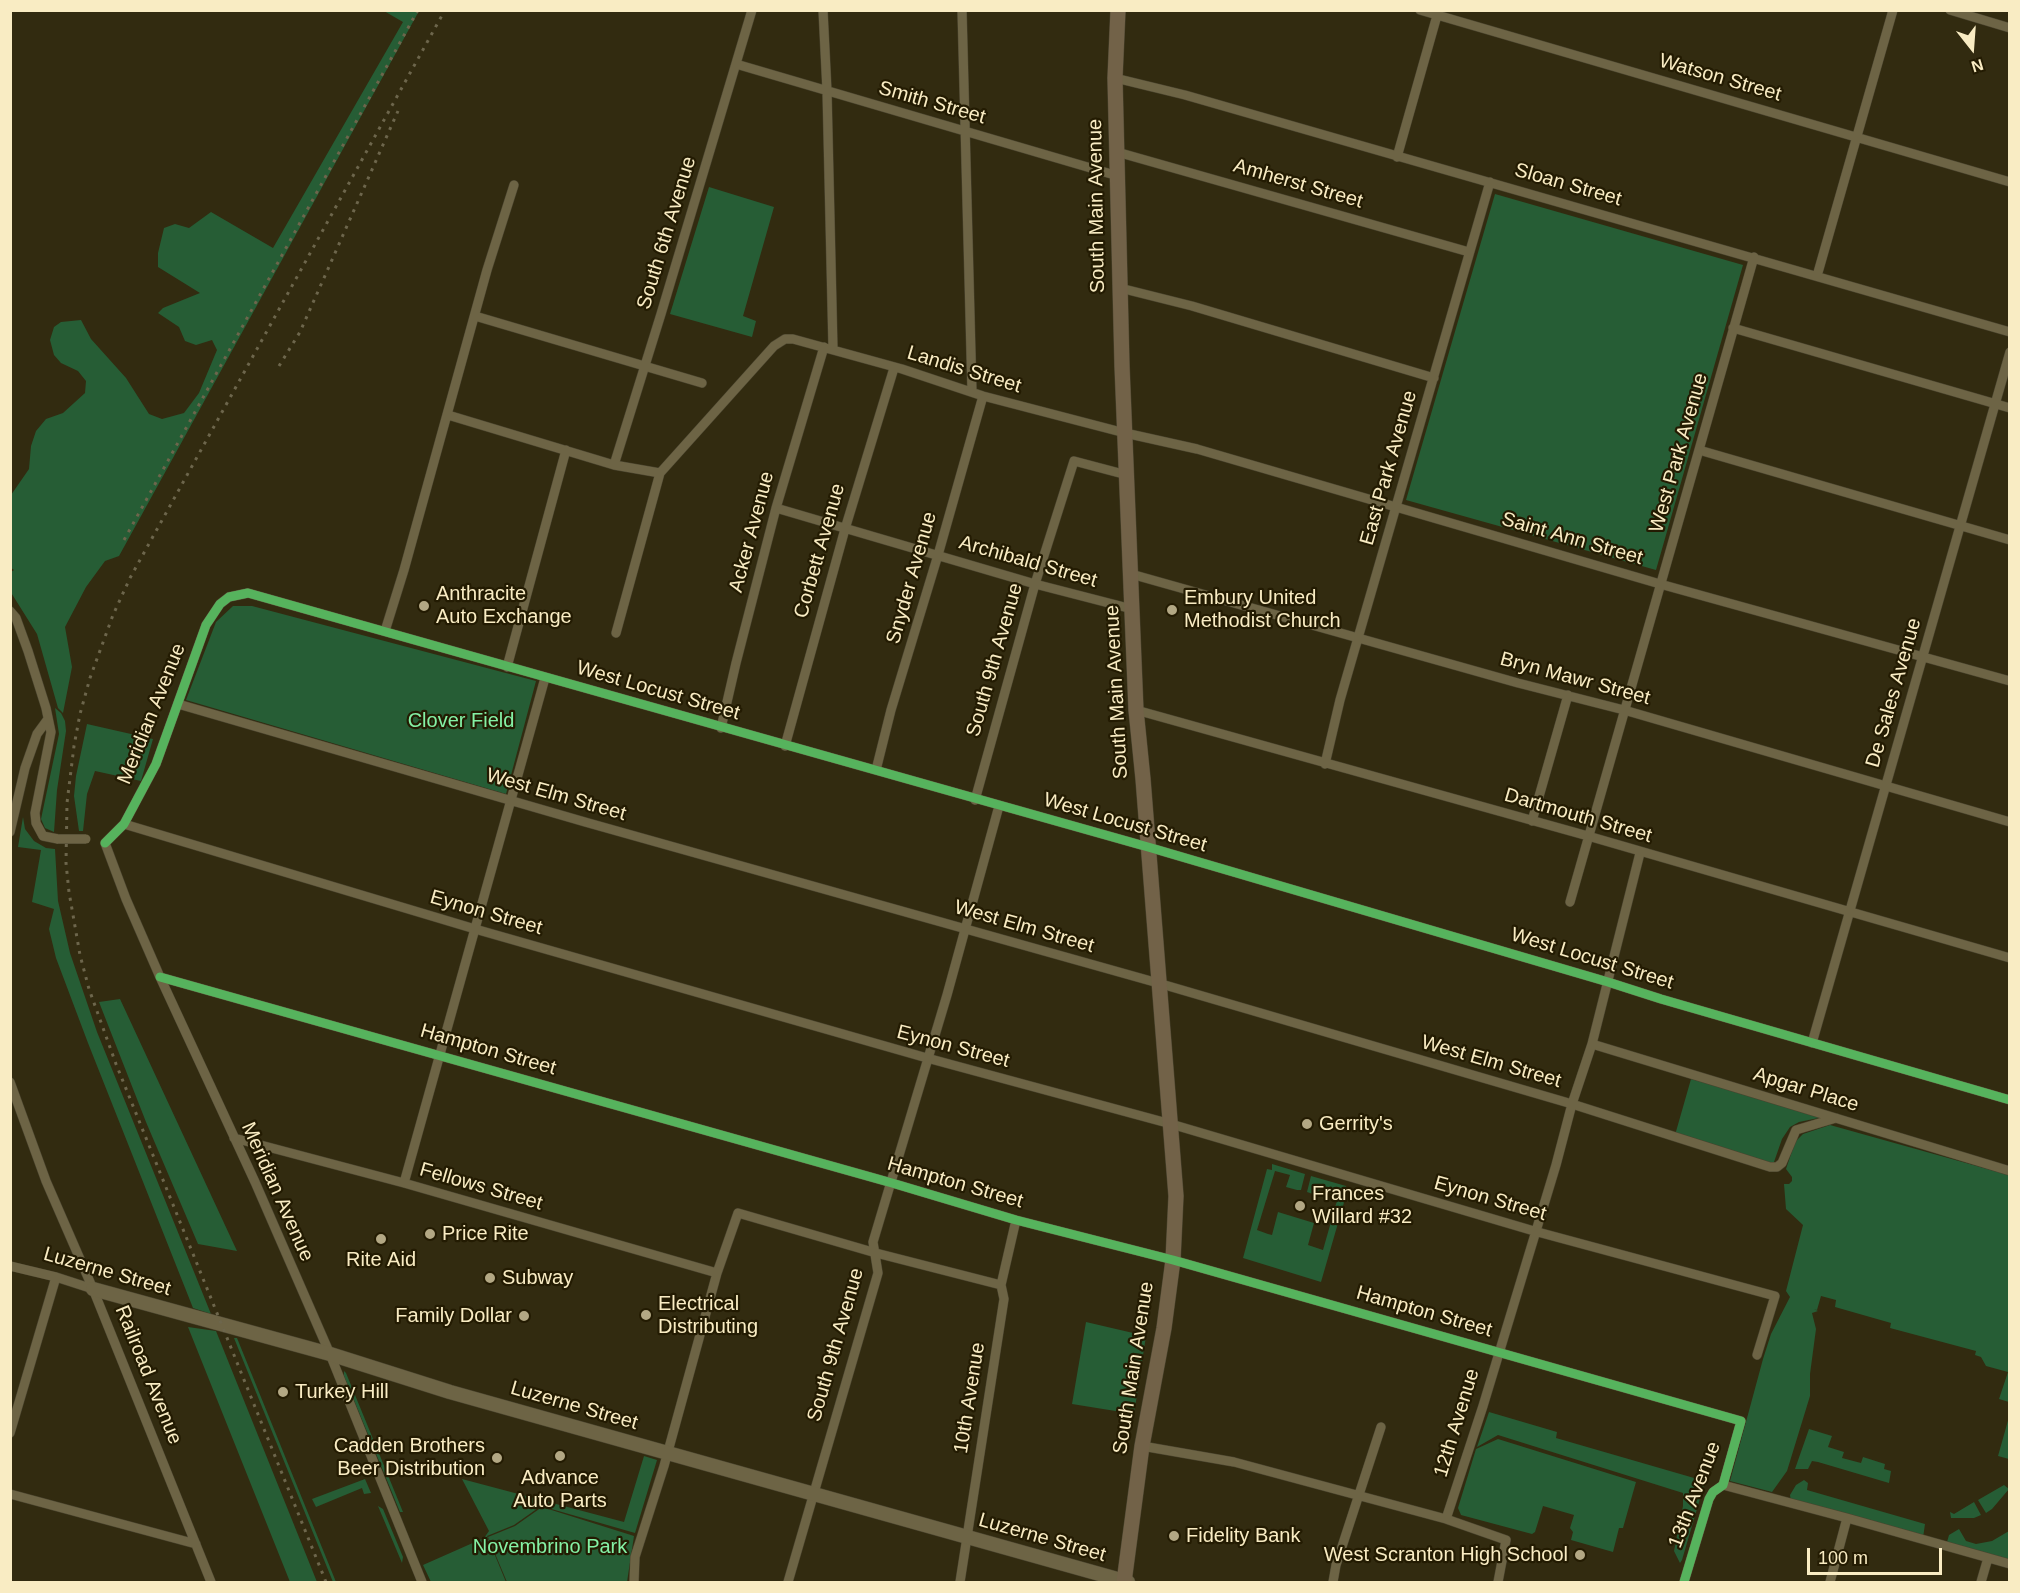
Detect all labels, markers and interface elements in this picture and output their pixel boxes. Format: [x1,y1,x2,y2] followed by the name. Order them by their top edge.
[1942,18,2002,78] north arrow
[1656,49,1784,107] street label: Watson Street
[1969,56,1985,76] text: N
[876,76,988,130] street label: Smith Street
[1083,119,1111,293] street label: South Main Avenue
[632,154,702,312] street label: South 6th Avenue
[1231,154,1365,214] street label: Amherst Street
[1512,158,1624,212] street label: Sloan Street
[904,341,1024,399] street label: Landis Street
[1645,370,1713,536] street label: West Park Avenue
[1355,388,1423,548] street label: East Park Avenue
[724,469,780,595] street label: Acker Avenue
[789,481,851,621] street label: Corbett Avenue
[1499,507,1645,571] street label: Saint Ann Street
[882,509,942,647] street label: Snyder Avenue
[956,531,1100,593] street label: Archibald Street
[962,580,1028,740] street label: South 9th Avenue
[436,582,572,629] place label: Anthracite Auto Exchange
[1184,586,1341,633] place label: Embury United Methodist Church
[417,599,431,613] marker: Anthracite Auto Exchange
[1165,603,1179,617] marker: Embury United Methodist Church
[1100,604,1134,780] street label: South Main Avenue
[1861,616,1927,770] street label: De Sales Avenue
[113,640,191,788] street label: Meridian Avenue
[1497,647,1653,711] street label: Bryn Mawr Street
[574,656,742,726] street label: West Locust Street
[408,709,514,733] park label: Clover Field
[483,764,629,826] street label: West Elm Street
[1501,783,1655,849] street label: Dartmouth Street
[1041,788,1209,858] street label: West Locust Street
[427,886,545,940] street label: Eynon Street
[951,896,1097,958] street label: West Elm Street
[1508,923,1676,995] street label: West Locust Street
[417,1019,559,1081] street label: Hampton Street
[894,1020,1012,1074] street label: Eynon Street
[1418,1031,1564,1093] street label: West Elm Street
[1750,1063,1862,1117] street label: Apgar Place
[1319,1112,1393,1136] place label: Gerrity's
[1300,1117,1314,1131] marker: Gerrity's
[236,1119,318,1265] street label: Meridian Avenue
[884,1152,1026,1214] street label: Hampton Street
[417,1158,545,1216] street label: Fellows Street
[1431,1172,1549,1226] street label: Eynon Street
[1312,1182,1412,1229] place label: Frances Willard #32
[1293,1199,1307,1213] marker: Frances Willard #32
[442,1222,529,1246] place label: Price Rite
[423,1227,437,1241] marker: Price Rite
[374,1232,388,1246] marker: Rite Aid
[41,1242,173,1302] street label: Luzerne Street
[346,1248,416,1272] place label: Rite Aid
[803,1265,869,1425] street label: South 9th Avenue
[502,1266,573,1290] place label: Subway
[483,1271,497,1285] marker: Subway
[1109,1280,1159,1456] street label: South Main Avenue
[1353,1281,1495,1343] street label: Hampton Street
[658,1292,758,1339] place label: Electrical Distributing
[109,1302,187,1448] street label: Railroad Avenue
[395,1304,512,1328] place label: Family Dollar
[639,1308,653,1322] marker: Electrical Distributing
[517,1309,531,1323] marker: Family Dollar
[949,1341,991,1455] street label: 10th Avenue
[1429,1366,1485,1480] street label: 12th Avenue
[508,1376,640,1436] street label: Luzerne Street
[295,1380,389,1404] place label: Turkey Hill
[276,1385,290,1399] marker: Turkey Hill
[334,1434,485,1481] place label: Cadden Brothers Beer Distribution
[1664,1438,1726,1552] street label: 13th Avenue
[553,1449,567,1463] marker: Advance Auto Parts
[490,1451,504,1465] marker: Cadden Brothers Beer Distribution
[513,1466,607,1513] place label: Advance Auto Parts
[976,1508,1108,1568] street label: Luzerne Street
[1186,1524,1300,1548] place label: Fidelity Bank
[1167,1529,1181,1543] marker: Fidelity Bank
[473,1535,627,1559] park label: Novembrino Park
[1810,1536,1945,1574] scale bar
[1324,1543,1568,1567] place label: West Scranton High School
[1573,1548,1587,1562] marker: West Scranton High School
[1818,1548,1868,1568] text: 100 m

